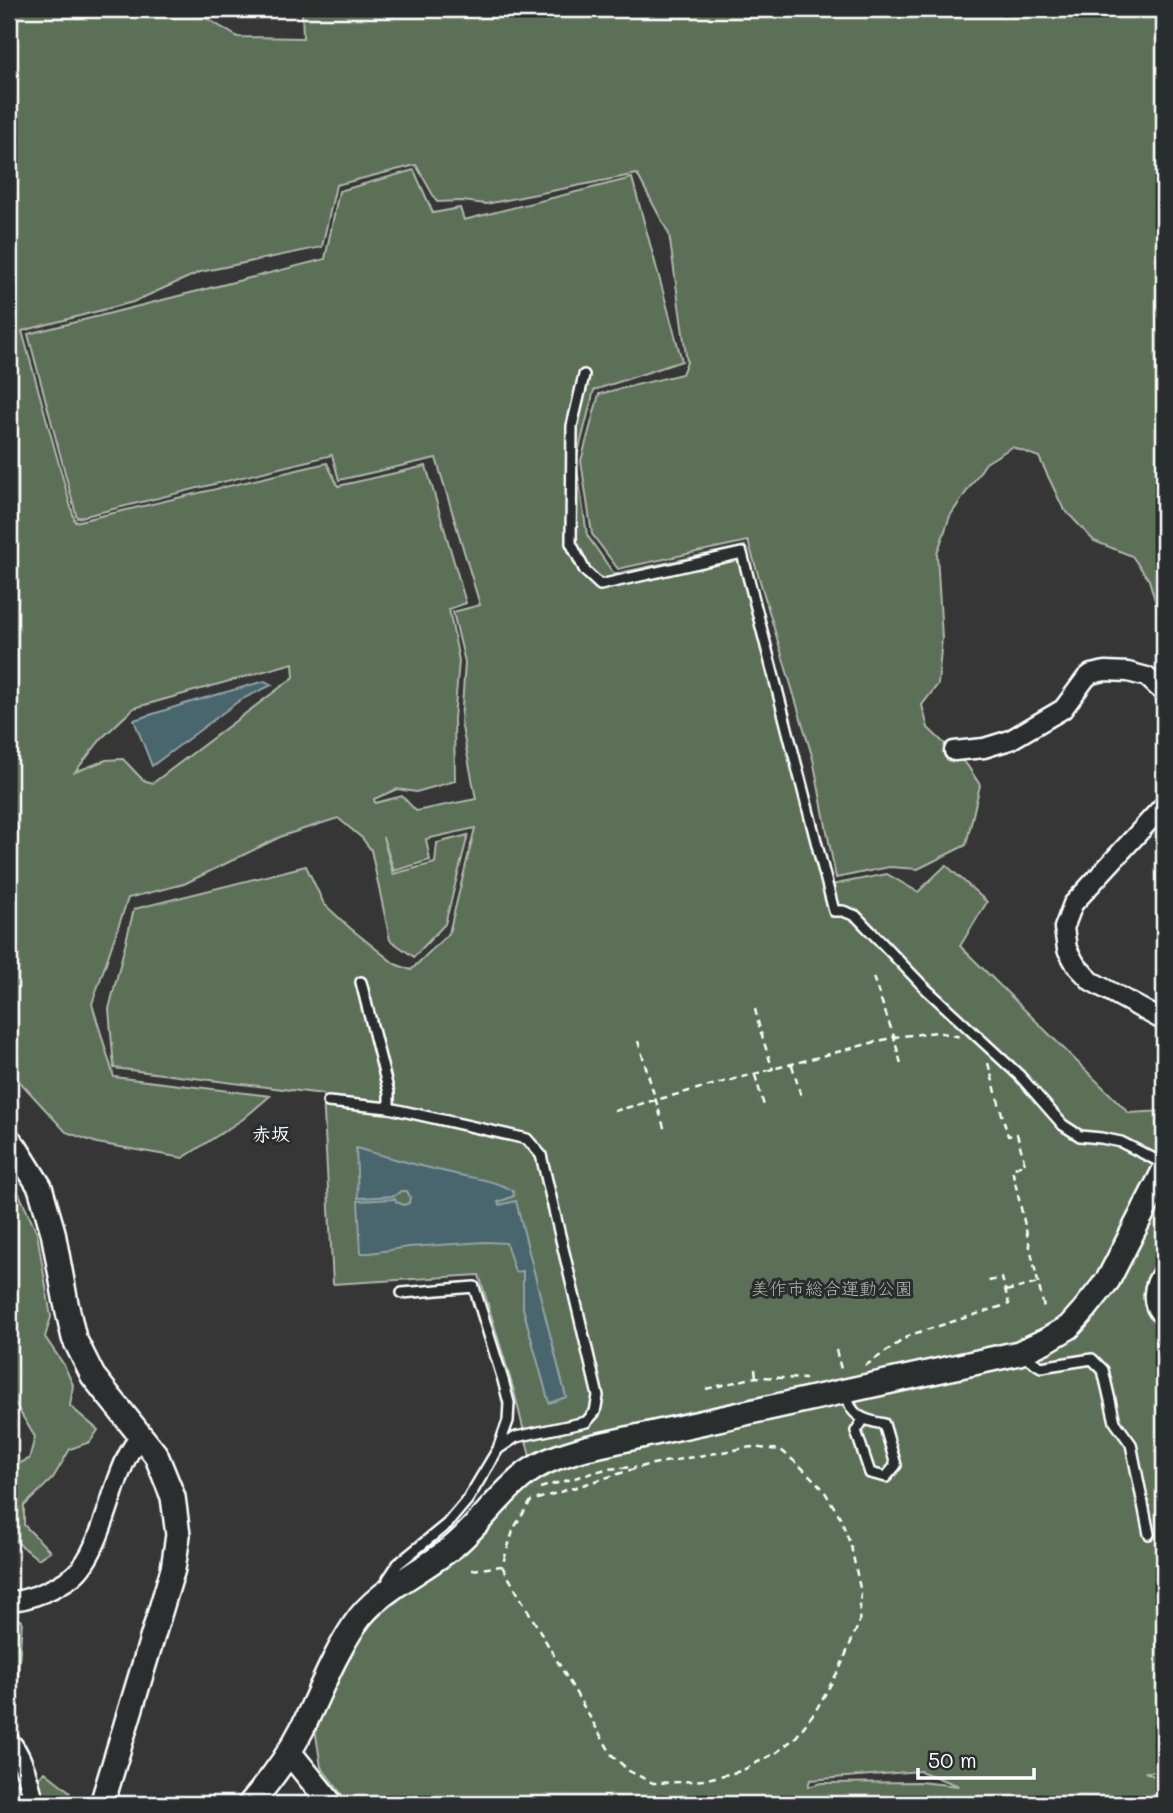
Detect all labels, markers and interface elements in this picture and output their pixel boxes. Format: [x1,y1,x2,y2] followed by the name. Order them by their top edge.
[252,1121,290,1146] district label: 赤坂
[751,1276,913,1300] park label: 美作市総合運動公園
[918,1736,1033,1780] scale bar
[928,1746,977,1773] text: 50 m

